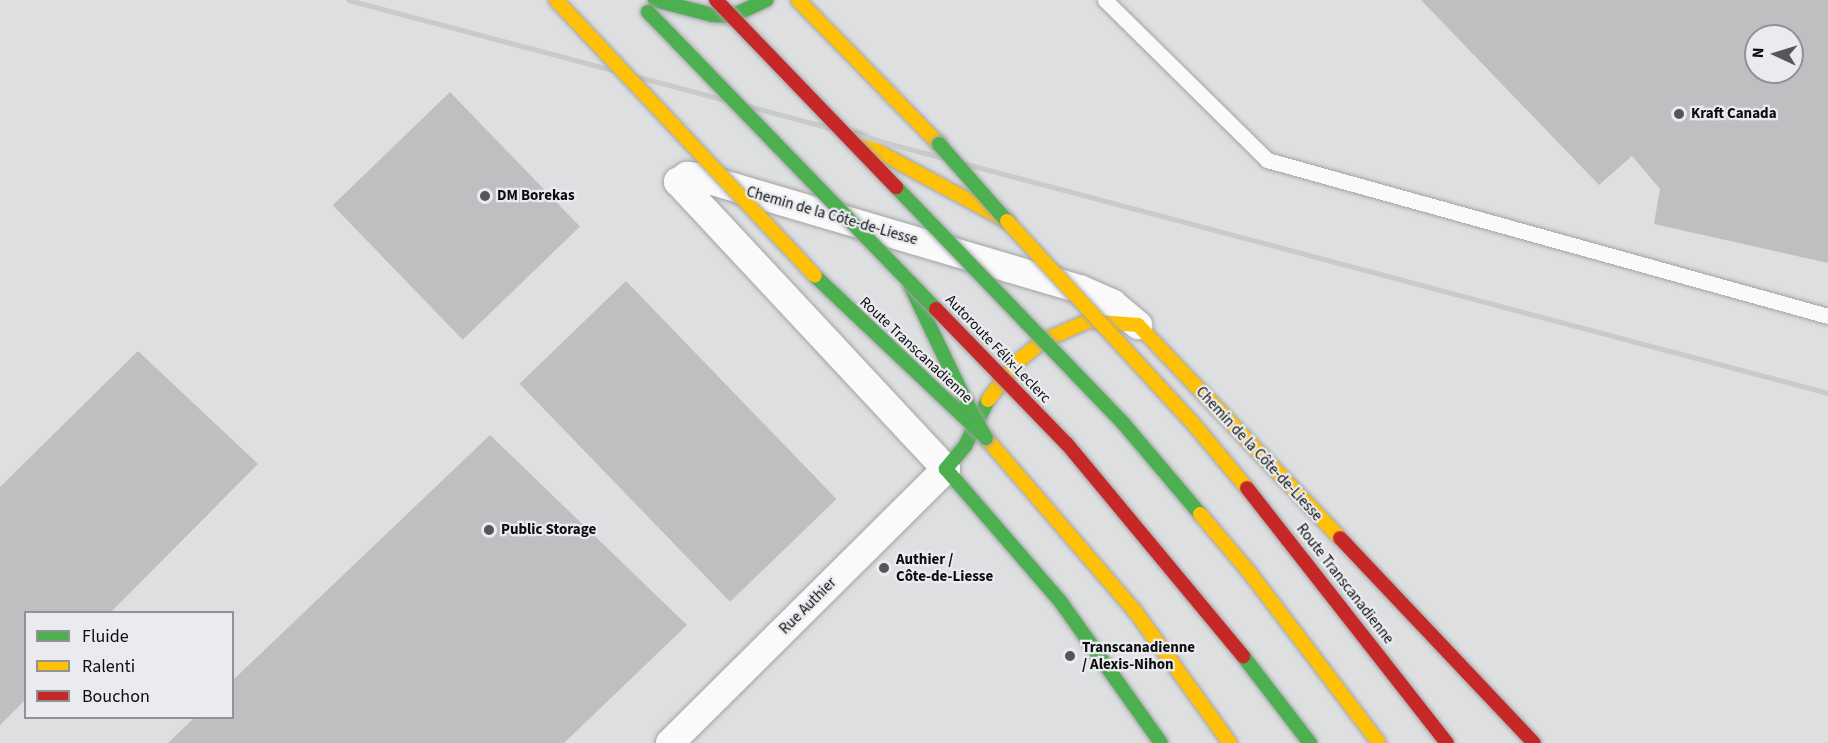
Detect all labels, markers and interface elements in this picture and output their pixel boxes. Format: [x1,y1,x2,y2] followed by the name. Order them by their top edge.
[1744,24,1804,84] north arrow
[1747,47,1769,59] text: N
[1691,105,1777,123] place label: Kraft Canada
[1672,107,1686,121] marker: Kraft Canada
[744,183,920,249] street label: Chemin de la Côte-de-Liesse
[497,187,575,205] place label: DM Borekas
[478,189,492,203] marker: DM Borekas
[942,291,1054,407] street label: Autoroute Félix-Leclerc
[856,293,976,407] street label: Route Transcanadienne
[1192,383,1326,525] street label: Chemin de la Côte-de-Liesse
[1292,520,1398,648] street label: Route Transcanadienne
[501,521,596,539] place label: Public Storage
[482,523,496,537] marker: Public Storage
[896,550,993,585] place label: Authier / Côte-de-Liesse
[877,561,891,575] marker: Authier / Côte-de-Liesse
[776,574,840,638] street label: Rue Authier
[24,611,234,719] legend
[82,624,129,649] text: Fluide
[1082,638,1195,673] place label: Transcanadienne / Alexis-Nihon
[1063,649,1077,663] marker: Transcanadienne / Alexis-Nihon
[82,654,135,679] text: Ralenti
[82,684,150,709] text: Bouchon

